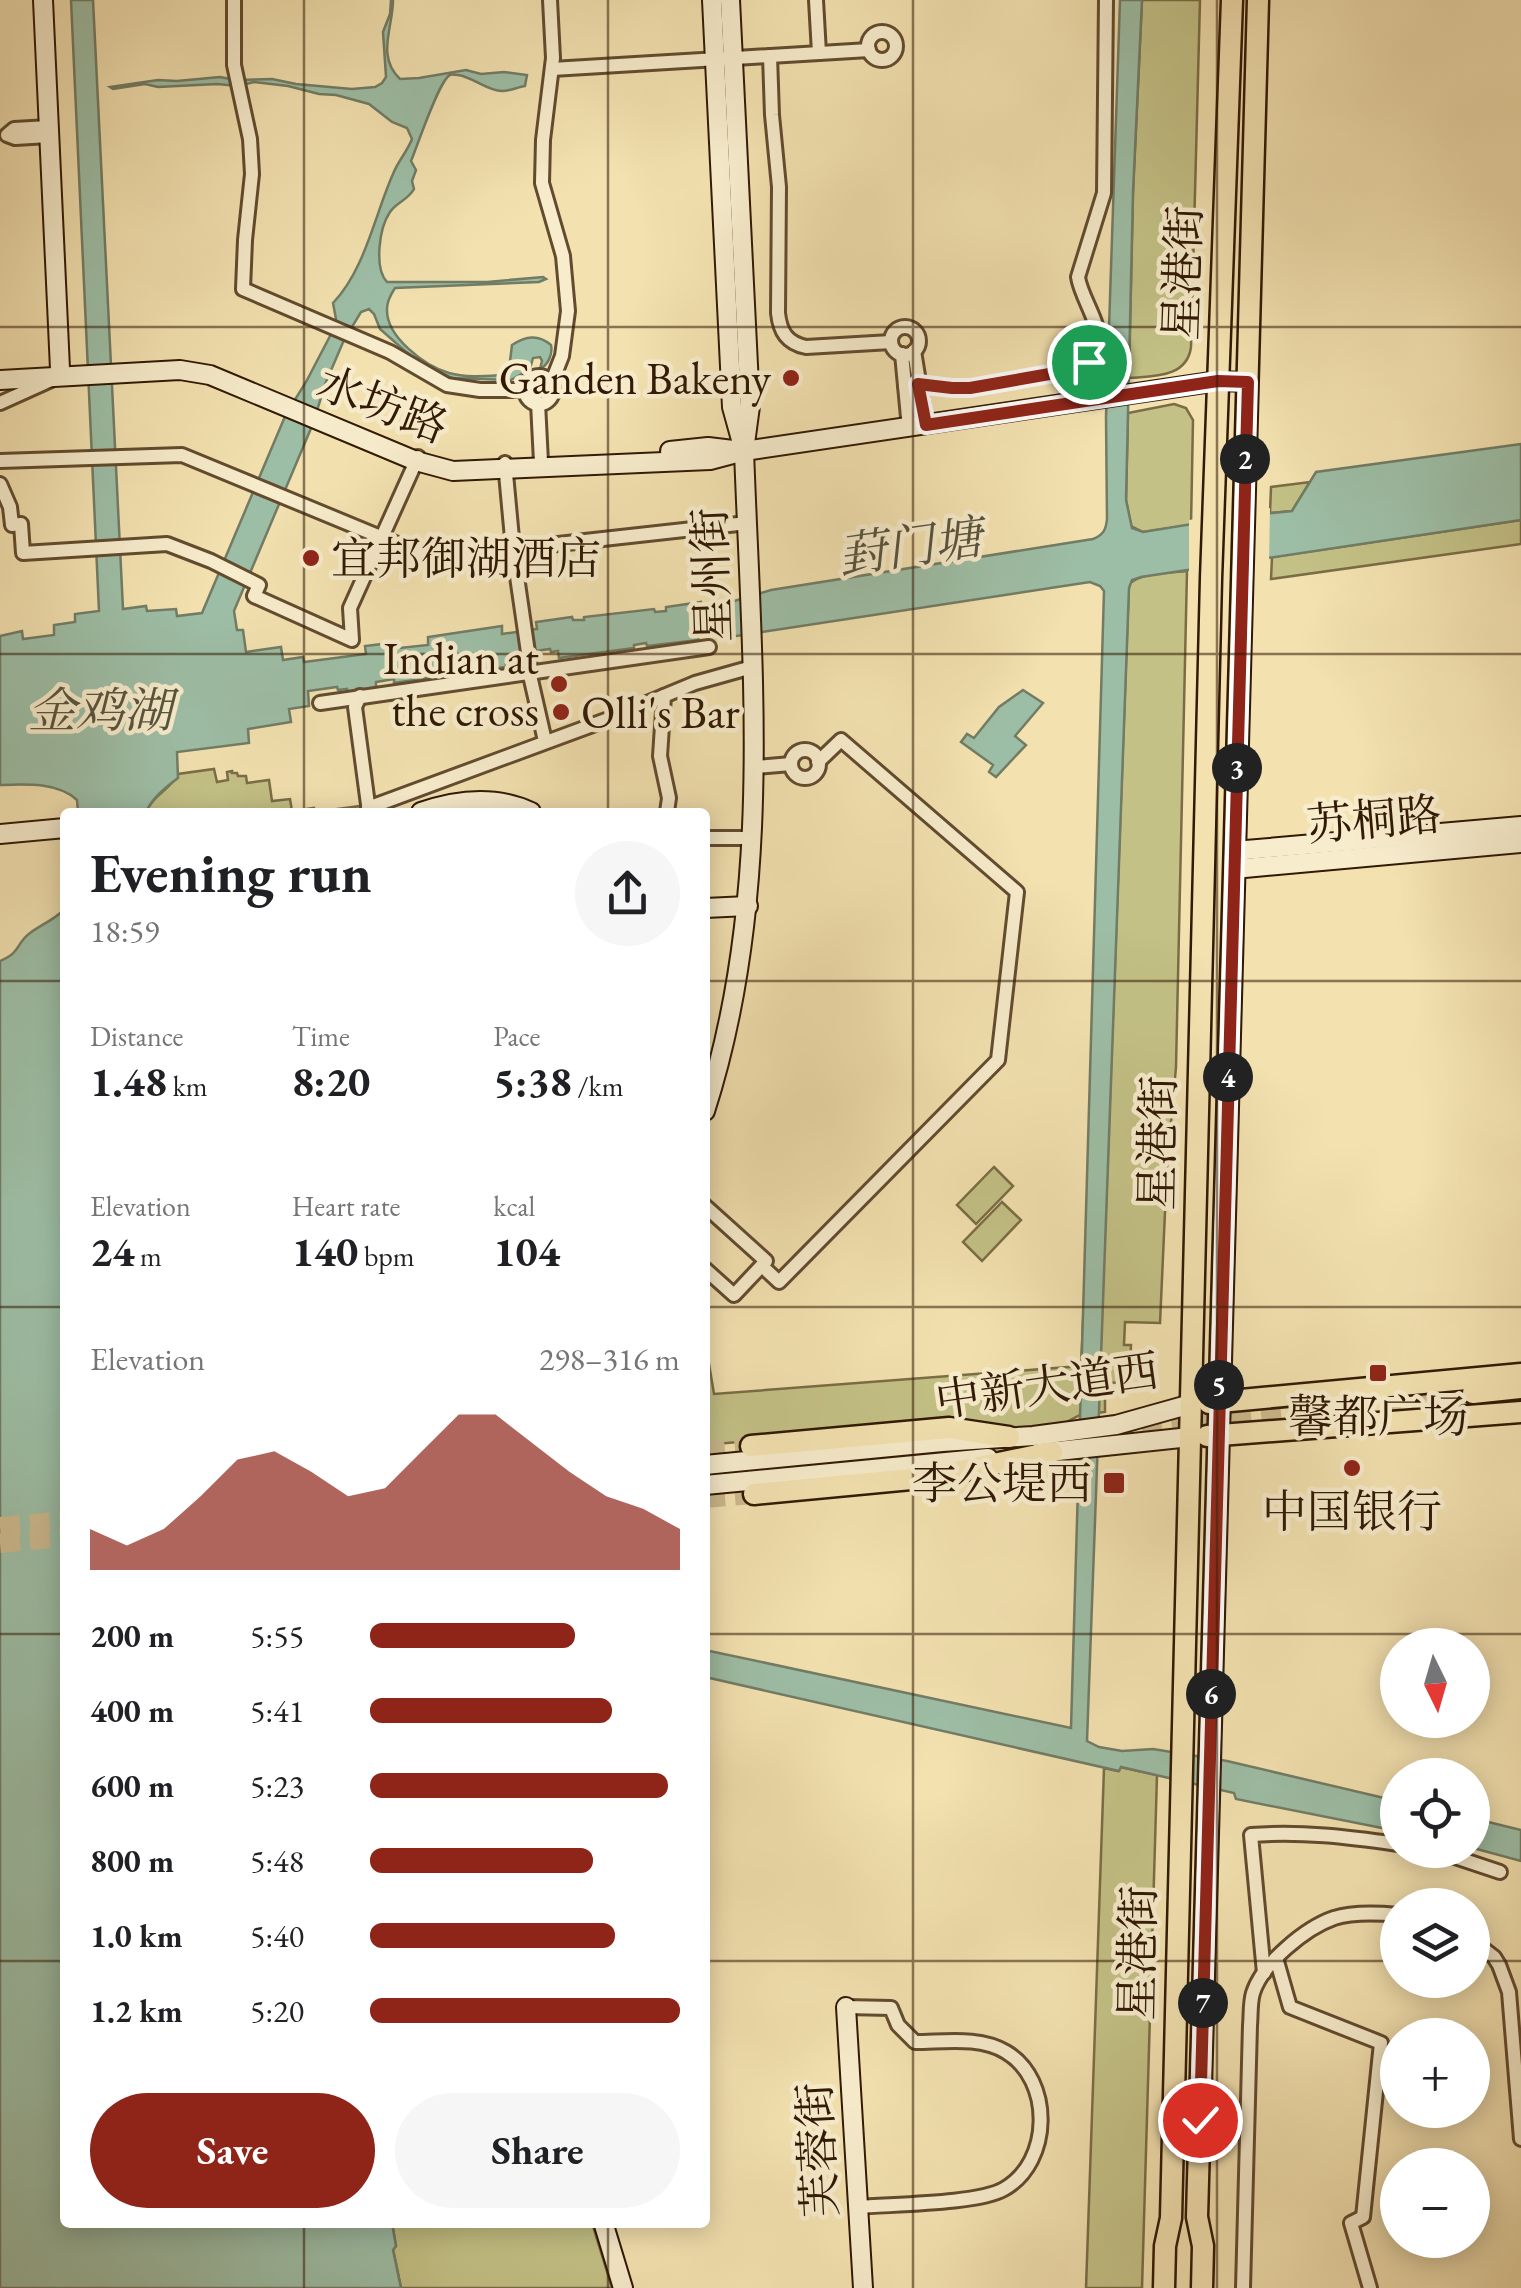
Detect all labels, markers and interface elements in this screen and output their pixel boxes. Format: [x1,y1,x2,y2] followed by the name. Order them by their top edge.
[1151,205,1213,341] street label: 星港街
[1047,320,1132,405] pin
[1062,335,1117,390] icon: arrive
[499,349,771,407] place label: Ganden Bakeny
[310,353,456,455] street label: 水坊路
[780,367,802,389] marker: Ganden Bakeny
[1220,434,1270,484] pin: 2
[1238,441,1252,477] text: 2
[834,504,993,587] water label: 葑门塘
[680,507,742,643] street label: 星州街
[331,529,601,587] place label: 宜邦御湖酒店
[300,547,322,569] marker: 宜邦御湖酒店
[383,629,539,739] place label: Indian at the cross
[548,673,570,695] marker: Indian at the cross
[28,679,180,741] water label: 金鸡湖
[581,683,740,741] place label: Olli's Bar
[550,701,572,723] marker: Olli's Bar
[1212,743,1262,793] pin: 3
[1230,750,1244,786] text: 3
[1304,784,1444,854] street label: 苏桐路
[90,837,372,908] text: Evening run
[575,841,680,946] button: share
[90,910,159,952] text: 18:59
[90,1018,184,1054] text: Distance
[292,1018,350,1054] text: Time
[493,1018,540,1054] text: Pace
[1203,1052,1253,1102] pin: 4
[90,1054,167,1109] text: 1.48
[292,1054,370,1109] text: 8:20
[493,1054,572,1109] text: 5:38
[1221,1059,1235,1095] text: 4
[167,1068,208,1104] text: km
[572,1068,624,1104] text: /km
[1127,1075,1187,1211] street label: 星港街
[90,1188,191,1224] text: Elevation
[292,1188,400,1224] text: Heart rate
[493,1188,535,1224] text: kcal
[90,1224,134,1279] text: 24
[292,1224,358,1279] text: 140
[493,1224,560,1279] text: 104
[134,1238,162,1274] text: m
[358,1238,415,1274] text: bpm
[90,1338,205,1380] text: Elevation
[539,1338,680,1380] text: 298–316 m
[932,1341,1162,1429] street label: 中新大道西
[1194,1360,1244,1410] pin: 5
[1367,1362,1389,1384] marker: 馨都广场
[1212,1367,1226,1403] text: 5
[1288,1387,1468,1445] place label: 馨都广场
[912,1454,1092,1512] place label: 李公堤西
[1341,1457,1363,1479] marker: 中国银行
[1101,1470,1127,1496] marker: 李公堤西
[1262,1482,1442,1540] place label: 中国银行
[90,1615,174,1657] text: 200 m
[250,1615,304,1657] text: 5:55
[1380,1628,1490,1738] north arrow
[1380,1628,1490,2258] map controls
[1186,1669,1236,1719] pin: 6
[1204,1676,1218,1712] text: 6
[90,1690,174,1732] text: 400 m
[250,1690,304,1732] text: 5:41
[1380,1758,1490,1868] button: locate
[90,1765,174,1807] text: 600 m
[250,1765,304,1807] text: 5:23
[90,1840,174,1882] text: 800 m
[250,1840,304,1882] text: 5:48
[1107,1885,1167,2021] street label: 星港街
[1380,1888,1490,1998] button: layers
[90,1915,183,1957] text: 1.0 km
[250,1915,304,1957] text: 5:40
[1178,1978,1228,2028] pin: 7
[1196,1985,1210,2021] text: 7
[90,1990,183,2032] text: 1.2 km
[250,1990,304,2032] text: 5:20
[1380,2018,1490,2128] button: +
[1158,2078,1243,2163] pin
[785,2081,849,2219] street label: 芙蓉街
[90,2093,375,2208] button: Save
[395,2093,680,2208] button: Share
[1173,2093,1228,2148] icon: check
[1380,2148,1490,2258] button: −

